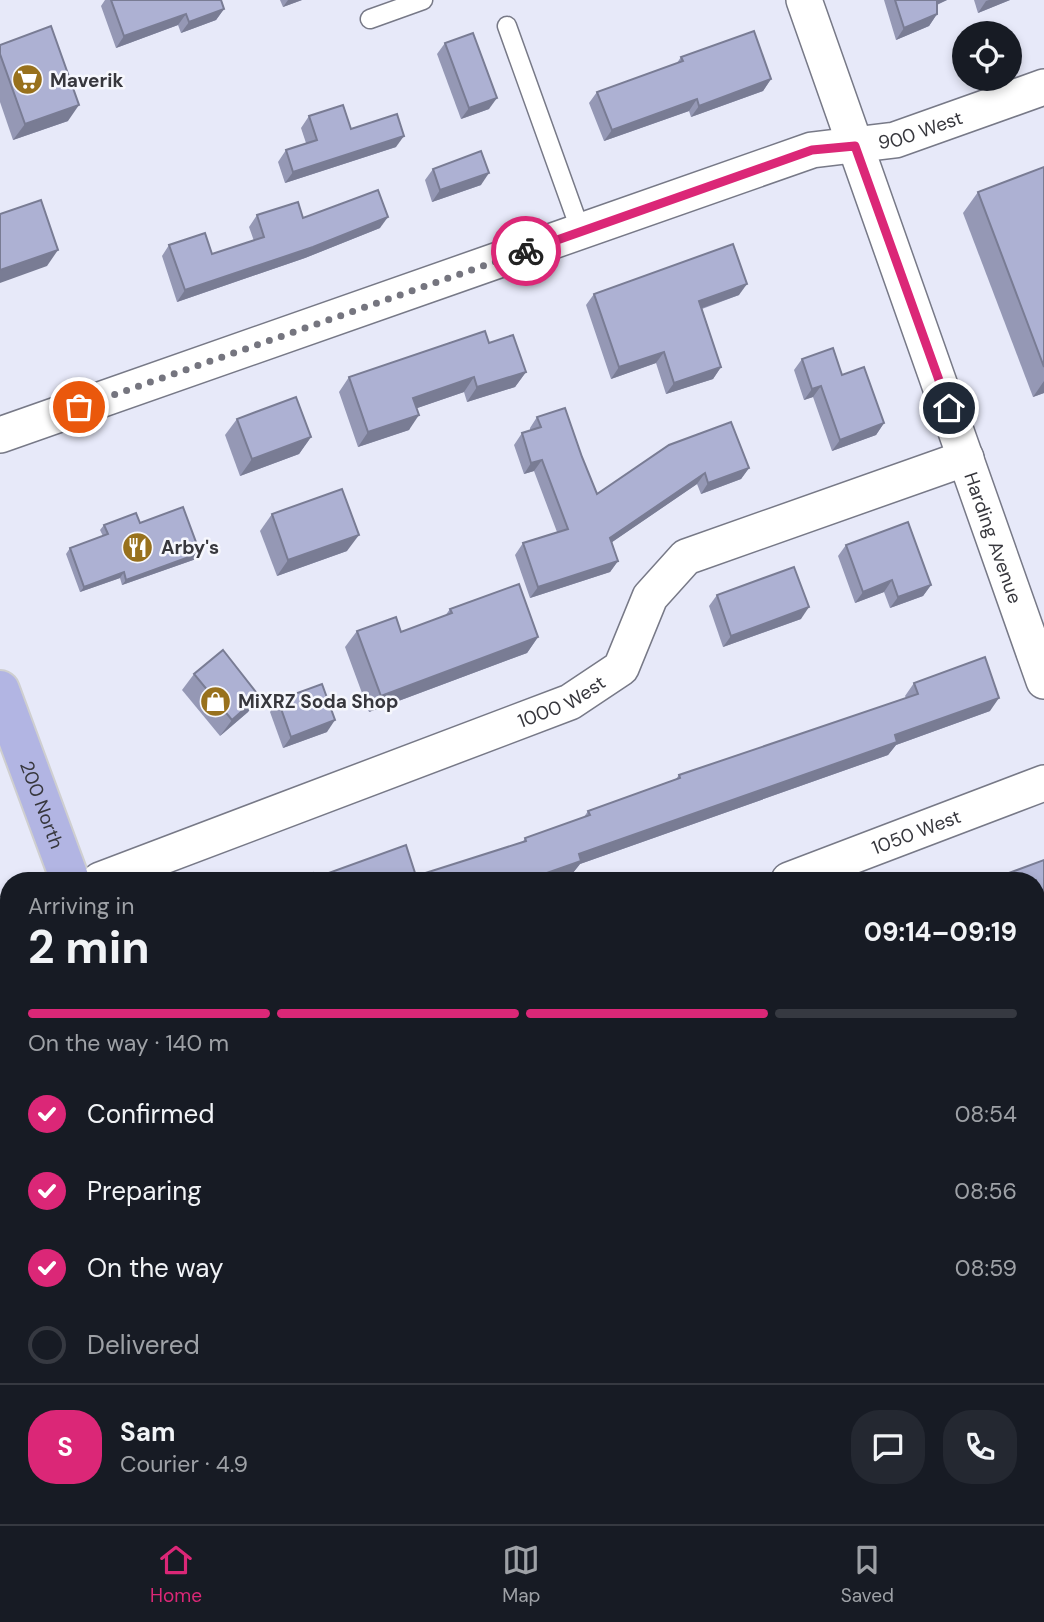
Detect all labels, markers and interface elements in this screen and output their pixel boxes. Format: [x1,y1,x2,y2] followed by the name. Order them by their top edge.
[952,21,1022,91] map controls
[952,21,1022,91] button: locate
[10,63,44,97] supermarket icon: Maverik
[50,68,123,93] place label: Maverik
[877,105,966,155] street label: 900 West
[491,216,561,286] courier
[507,232,545,270] icon: bike
[49,377,109,437] pin
[919,378,979,438] pin
[60,388,98,426] icon: bag
[930,389,968,427] icon: home
[958,469,1028,607] street label: Harding Avenue
[121,530,155,564] restaurant icon: Arby's
[161,535,219,560] place label: Arby's
[514,670,610,734] street label: 1000 West
[198,684,232,718] shop icon: MiXRZ Soda Shop
[238,689,399,714] place label: MiXRZ Soda Shop
[14,757,69,852] street label: 200 North
[868,804,964,860] street label: 1050 West
[28,891,134,921] text: Arriving in
[864,915,1017,949] text: 09:14–09:19
[28,917,150,977] text: 2 min
[28,1028,229,1058] text: On the way · 140 m
[28,1095,66,1133] icon: check
[87,1097,214,1131] text: Confirmed
[955,1099,1017,1129] text: 08:54
[28,1172,66,1210] icon: check
[87,1174,202,1208] text: Preparing
[954,1176,1017,1206] text: 08:56
[28,1249,66,1287] icon: check
[87,1251,223,1285] text: On the way
[955,1253,1017,1283] text: 08:59
[87,1328,200,1362] text: Delivered
[851,1410,925,1484] button: chat
[943,1410,1017,1484] button: phone
[120,1415,175,1449] text: Sam
[57,1430,73,1464] text: S
[120,1449,248,1479] text: Courier · 4.9
[150,1541,202,1608] tab: Home
[502,1541,540,1608] tab: Map
[841,1541,894,1608] tab: Saved

